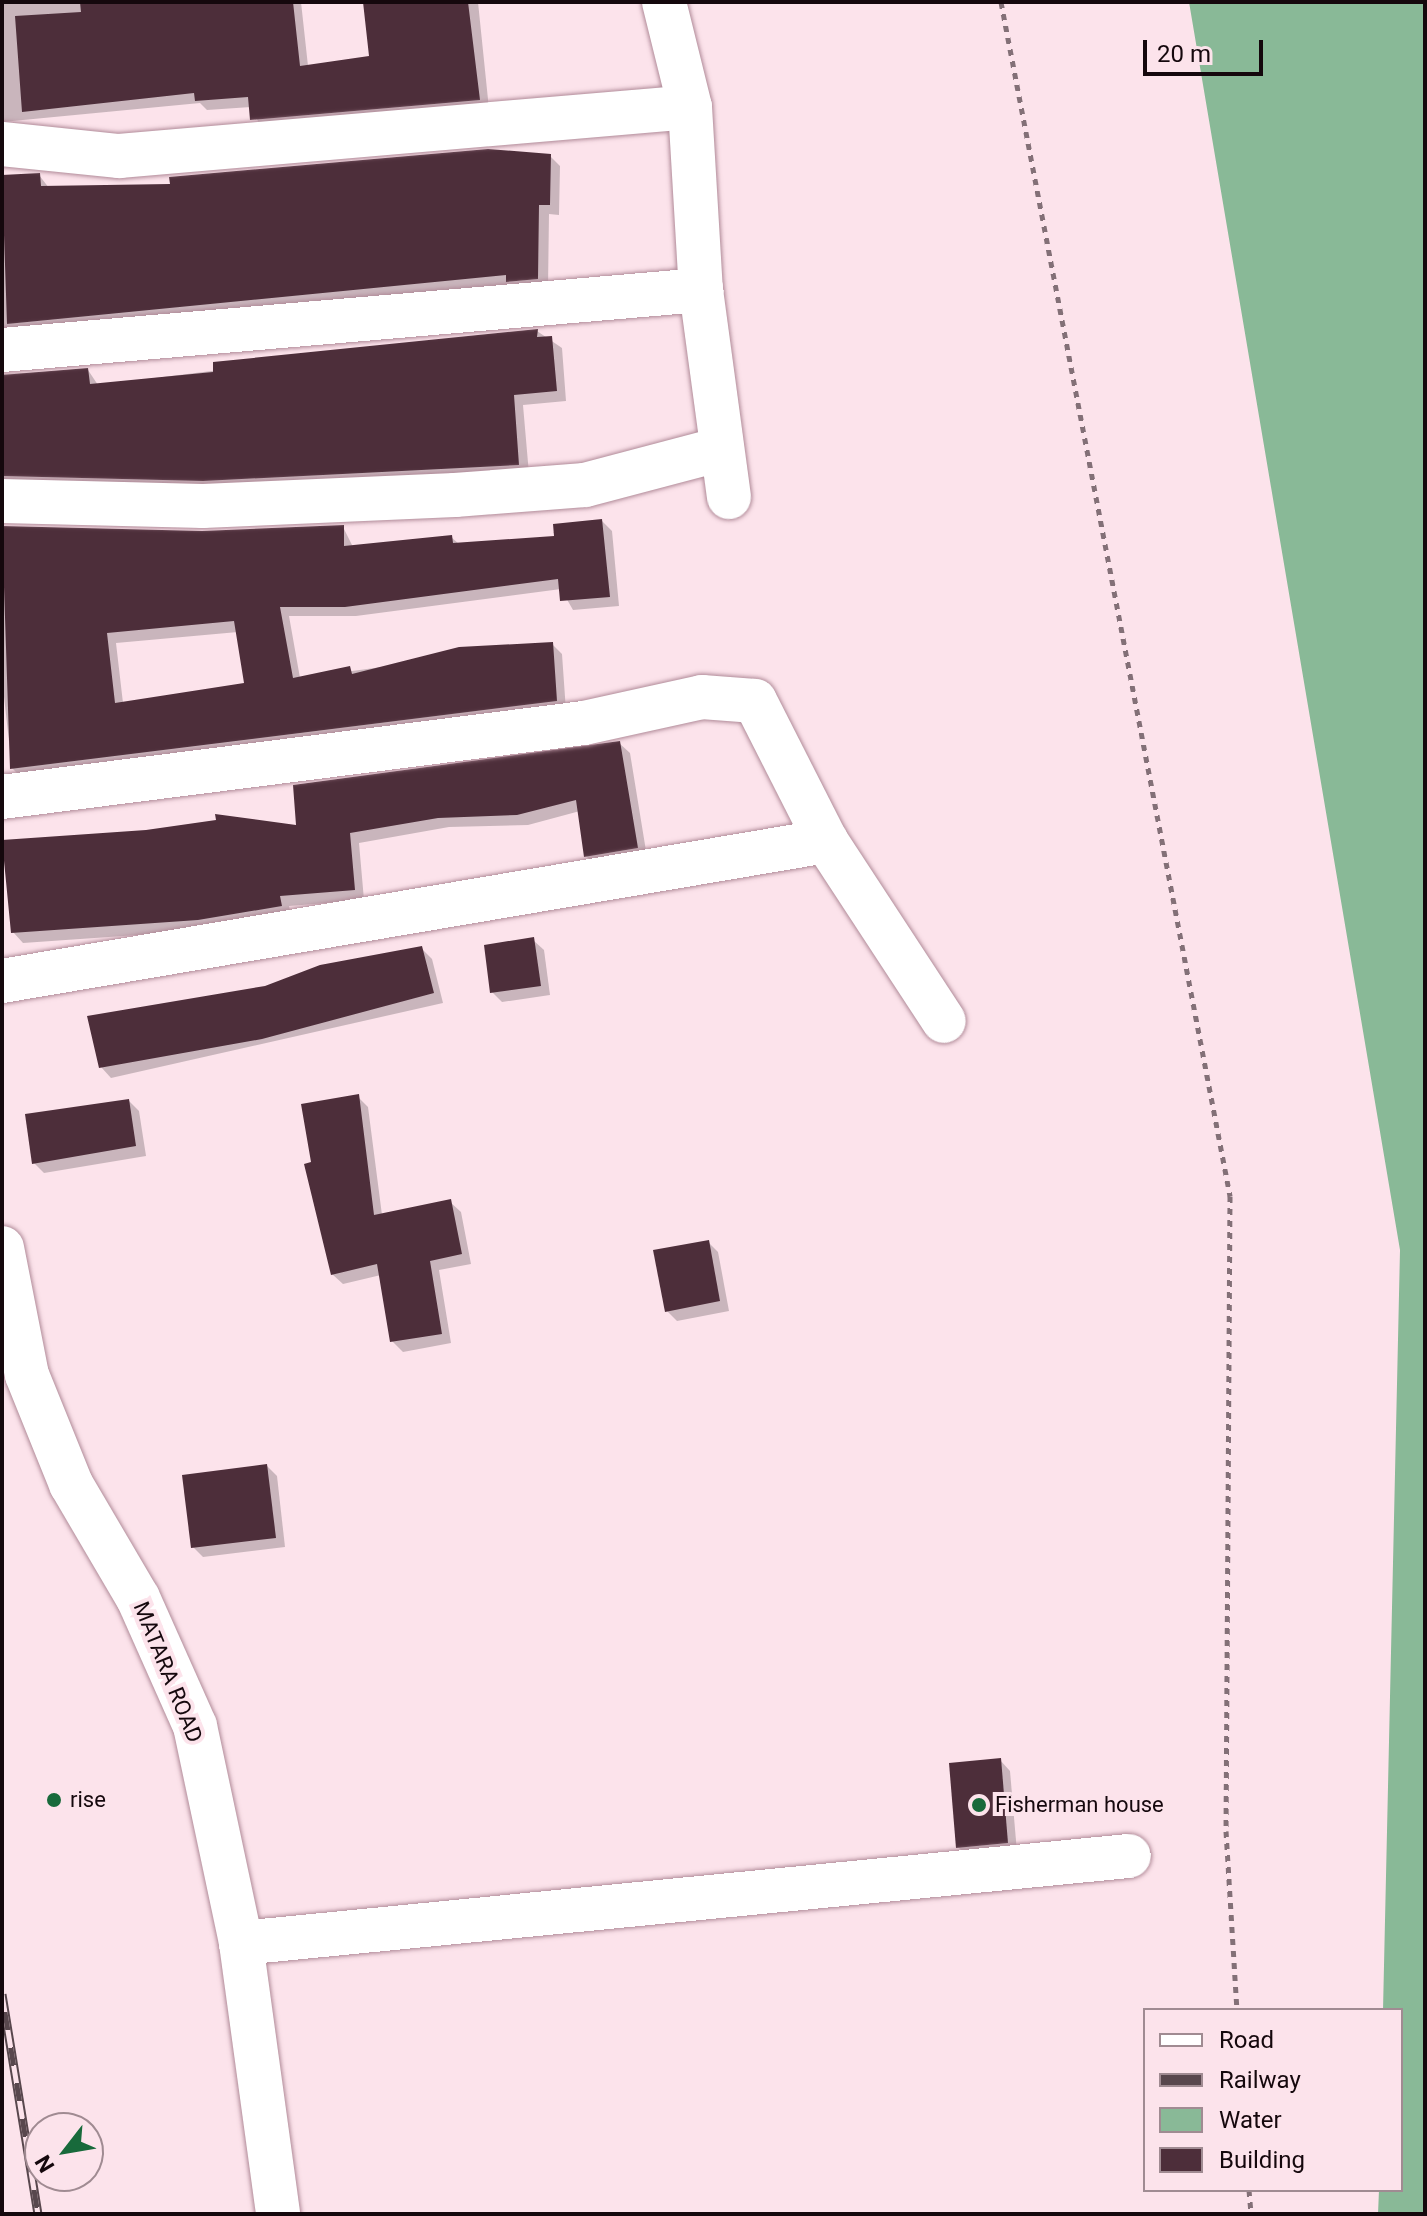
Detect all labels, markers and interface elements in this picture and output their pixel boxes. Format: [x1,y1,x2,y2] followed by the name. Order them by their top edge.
[1147,24,1267,74] scale bar
[1157,40,1211,68] text: 20 m
[128,1598,208,1746] street label: MATARA ROAD
[70,1787,106,1813] place label: rise
[45,1791,63,1809] marker: rise
[995,1792,1164,1818] place label: Fisherman house
[970,1796,988,1814] marker: Fisherman house
[1143,2008,1403,2192] legend
[1219,2026,1274,2054] text: Road
[1219,2066,1301,2094] text: Railway
[1219,2106,1282,2134] text: Water
[24,2112,104,2192] north arrow
[1219,2146,1305,2174] text: Building
[30,2150,59,2177] text: N

